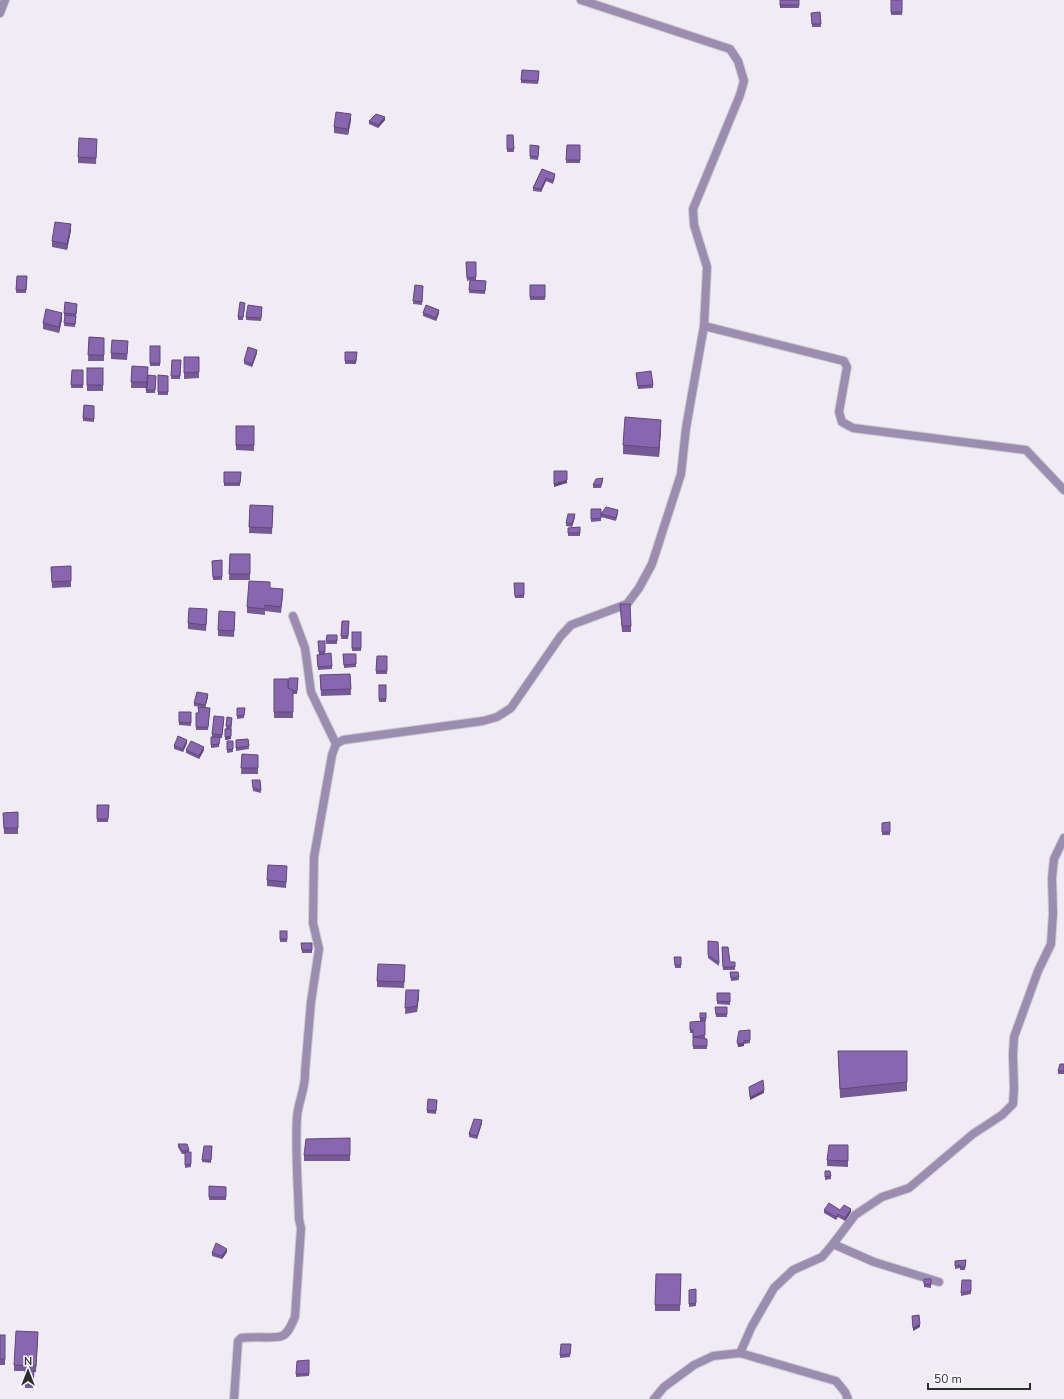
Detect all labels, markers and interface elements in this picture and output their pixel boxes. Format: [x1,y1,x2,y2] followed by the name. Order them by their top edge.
[8,1351,48,1391] north arrow
[24,1354,32,1369] text: N
[928,1365,1030,1391] scale bar
[934,1371,962,1387] text: 50 m

